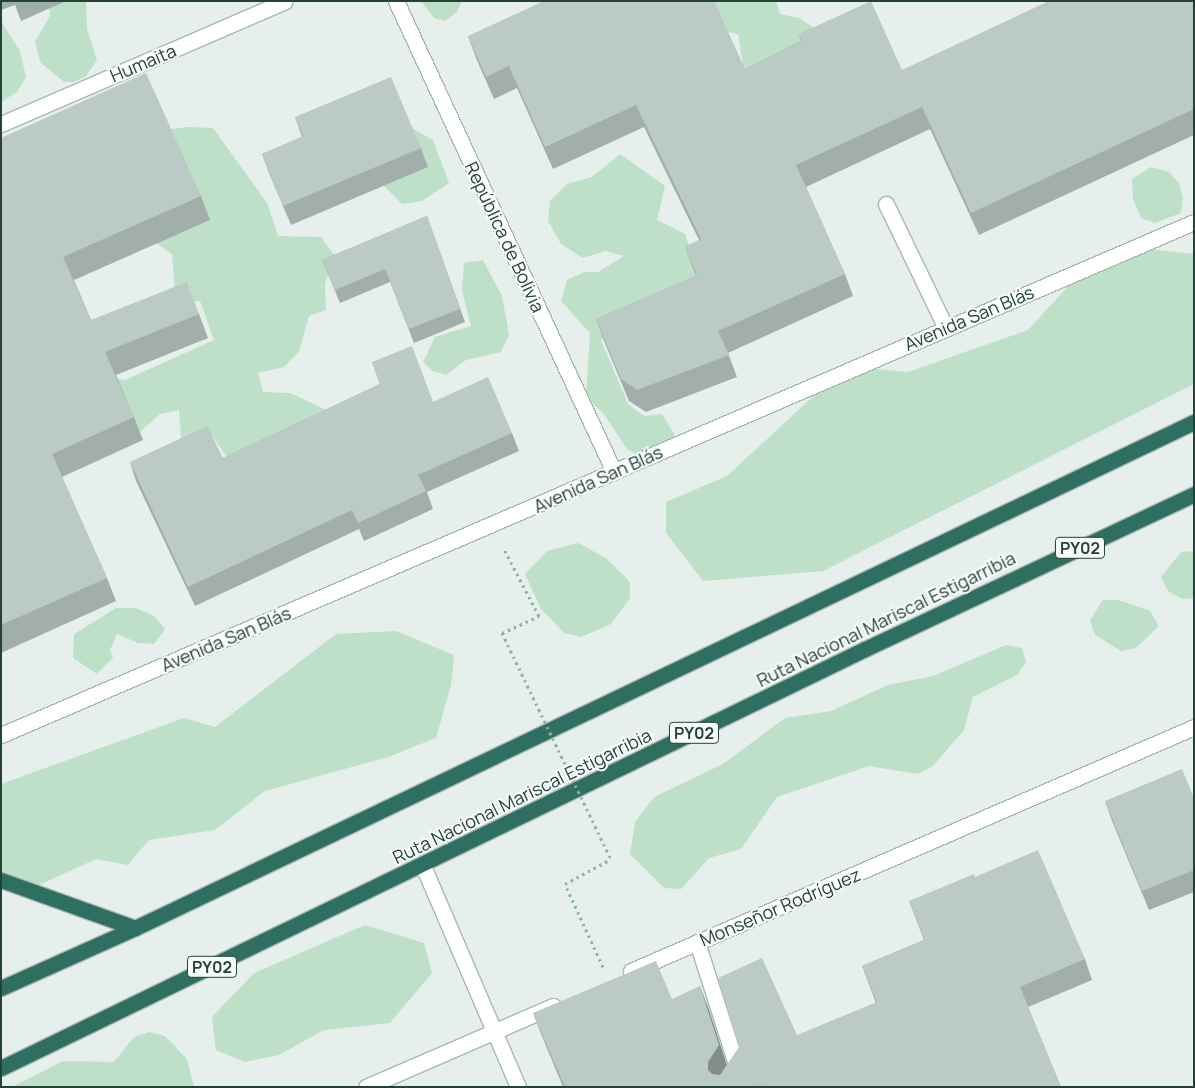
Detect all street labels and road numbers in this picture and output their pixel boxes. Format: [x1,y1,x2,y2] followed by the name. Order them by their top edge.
[107,39,179,87] street label: Humaita
[461,158,549,316] street label: República de Bolivia
[901,281,1037,355] street label: Avenida San Blás
[530,441,666,517] street label: Avenida San Blás
[1054,534,1106,562] road number: PY02
[753,547,1019,691] street label: Ruta Nacional Mariscal Estigarribia
[158,602,294,676] street label: Avenida San Blás
[668,720,720,746] road number: PY02
[389,724,655,868] street label: Ruta Nacional Mariscal Estigarribia
[696,863,864,951] street label: Monseñor Rodríguez
[186,954,238,980] road number: PY02

